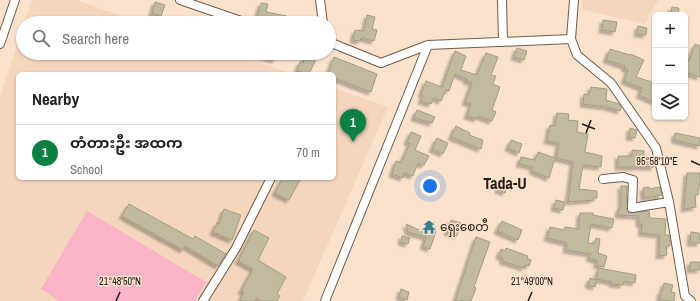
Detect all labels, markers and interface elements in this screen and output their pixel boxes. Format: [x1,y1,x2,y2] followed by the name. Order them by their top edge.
[652,12,688,120] map controls
[652,12,688,48] button: +
[16,16,336,60] search box
[30,27,52,49] icon: search
[62,28,129,49] text: Search here
[652,48,688,84] button: −
[652,84,688,120] button: layers
[32,87,79,110] text: Nearby
[340,109,366,142] pin: 1
[70,132,183,153] text: တံတားဦး အထက
[42,144,48,161] text: 1
[296,144,320,161] text: 70 m
[636,155,678,168] text: 95°58'10"E
[70,161,103,178] text: School
[483,172,527,194] district label: Tada-U
[420,176,440,196] your location
[440,218,489,237] place label: ရှေးစေတီ
[421,219,437,235] temple icon: ရှေးစေတီ
[99,275,141,288] text: 21°48'50"N
[511,275,553,288] text: 21°49'00"N

